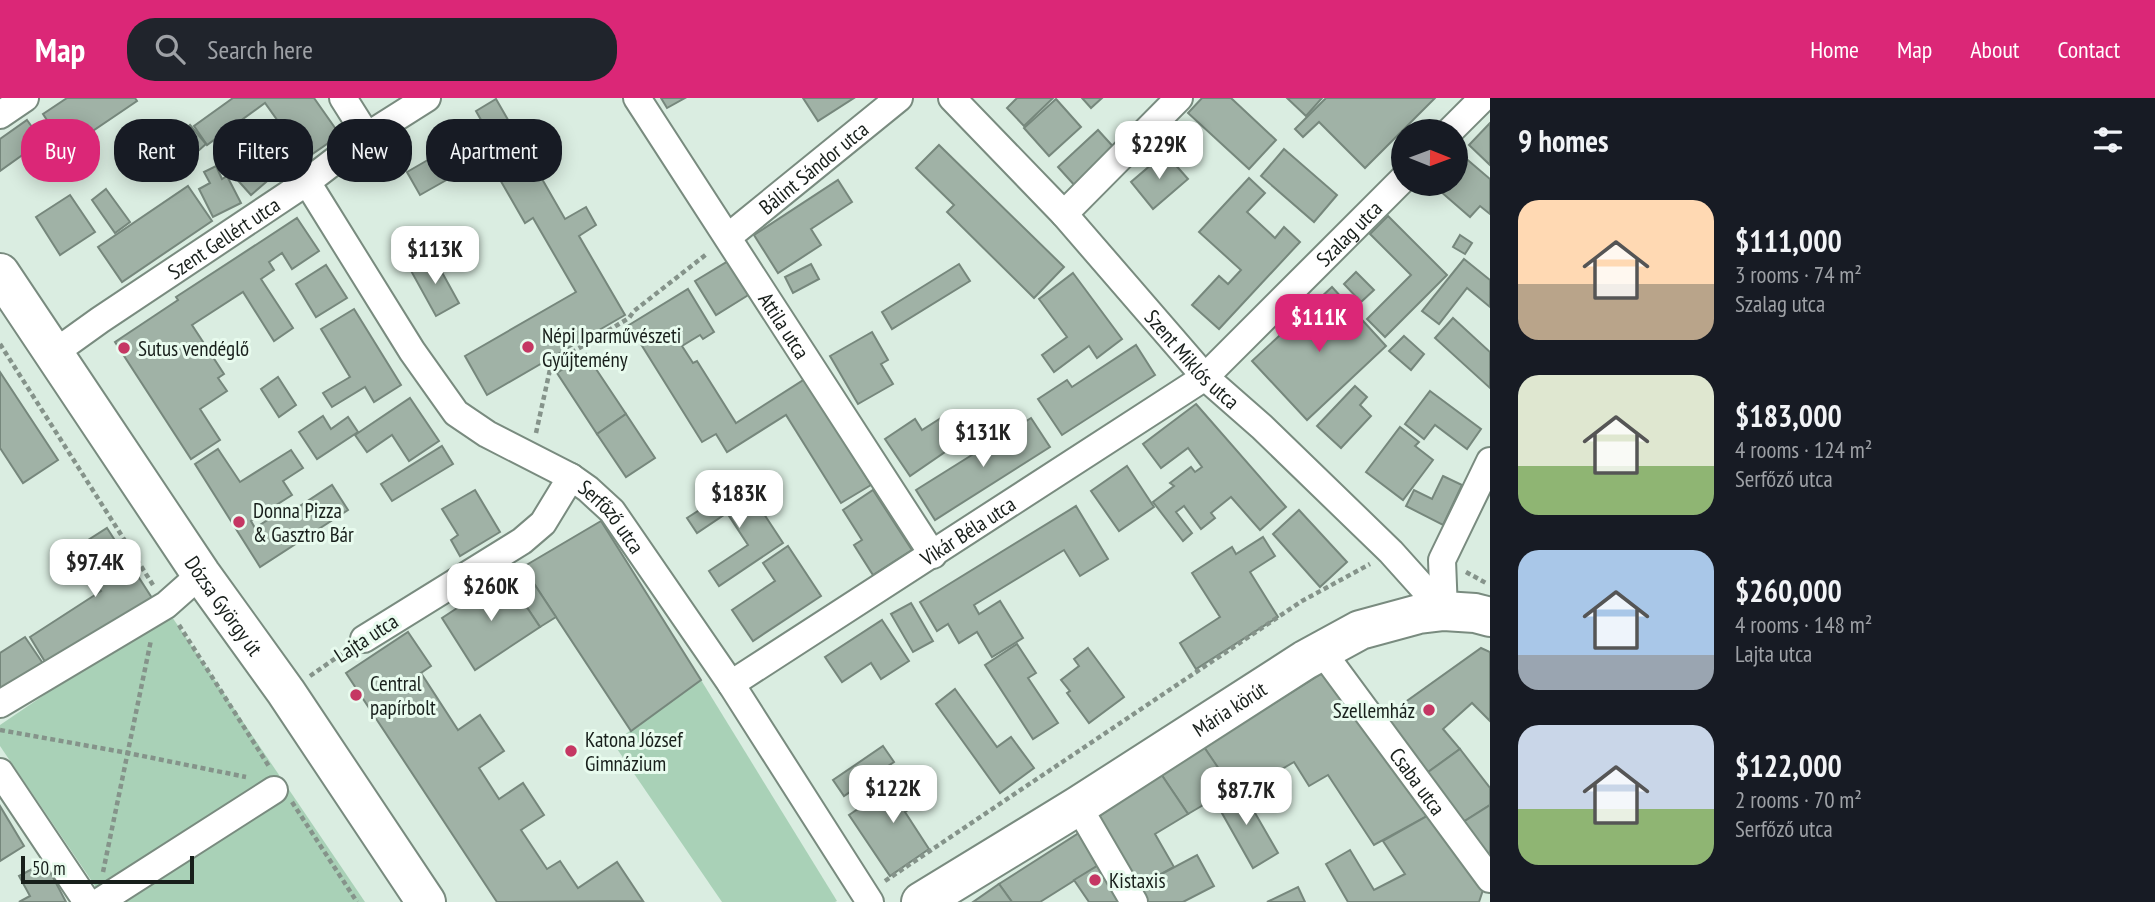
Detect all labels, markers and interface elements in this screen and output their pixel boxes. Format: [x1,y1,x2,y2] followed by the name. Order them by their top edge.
[127,18,617,81] search box
[35,28,85,71] text: Map
[151,30,189,68] icon: search
[207,33,313,66] text: Search here
[1810,34,1859,65] text: Home
[1897,34,1932,65] text: Map
[1970,34,2019,65] text: About
[2057,34,2120,65] text: Contact
[753,115,873,220] street label: Bálint Sándor utca
[21,119,100,182] chip: Buy
[114,119,199,182] chip: Rent
[213,119,313,182] chip: Filters
[327,119,412,182] chip: New
[426,119,562,182] chip: Apartment
[1391,119,1468,196] north arrow
[1391,119,1468,196] map controls
[1518,121,1609,160] text: 9 homes
[2089,121,2127,159] icon: filters
[1110,122,1208,181] pin: $229K
[1131,129,1187,158] text: $229K
[162,191,285,285] street label: Szent Gellért utca
[1310,195,1387,272] street label: Szalag utca
[1735,221,1842,260] text: $111,000
[386,226,484,286] pin: $113K
[1574,228,1658,312] icon: home
[407,234,463,263] text: $113K
[1735,260,1862,289] text: 3 rooms · 74 m²
[753,287,816,364] street label: Attila utca
[1735,289,1825,318] text: Szalag utca
[1270,294,1368,354] pin: $111K
[1291,302,1347,331] text: $111K
[1139,304,1245,415] street label: Szent Miklós utca
[542,322,681,373] place label: Népi Iparművészeti Gyűjtemény
[138,335,249,362] place label: Sutus vendéglő
[520,339,536,355] marker: Népi Iparművészeti Gyűjtemény
[116,340,132,356] marker: Sutus vendéglő
[1735,396,1842,435] text: $183,000
[1574,403,1658,487] icon: home
[934,410,1032,469] pin: $131K
[955,417,1011,446] text: $131K
[1735,435,1872,464] text: 4 rooms · 124 m²
[1735,464,1833,493] text: Serfőző utca
[690,470,788,530] pin: $183K
[573,473,651,559] street label: Serfőző utca
[711,478,767,507] text: $183K
[914,490,1020,572] street label: Vikár Béla utca
[253,497,354,548] place label: Donna Pizza & Gasztro Bár
[231,514,247,530] marker: Donna Pizza & Gasztro Bár
[38,540,152,599] pin: $97.4K
[66,547,124,576] text: $97.4K
[179,551,269,661] street label: Dózsa György út
[442,564,540,623] pin: $260K
[463,571,519,600] text: $260K
[1735,571,1842,610] text: $260,000
[1574,578,1658,662] icon: home
[329,607,403,669] street label: Lajta utca
[1735,610,1872,639] text: 4 rooms · 148 m²
[1735,639,1812,668] text: Lajta utca
[370,670,436,721] place label: Central papírbolt
[1187,675,1272,742] street label: Mária körút
[348,687,364,703] marker: Central papírbolt
[1333,697,1415,724] place label: Szellemház
[1421,702,1437,718] marker: Szellemház
[585,726,683,777] place label: Katona József Gimnázium
[1384,742,1452,820] street label: Csaba utca
[563,743,579,759] marker: Katona József Gimnázium
[1735,746,1842,785] text: $122,000
[1574,753,1658,837] icon: home
[844,766,942,825] pin: $122K
[1189,768,1303,827] pin: $87.7K
[865,773,921,802] text: $122K
[1217,775,1275,804] text: $87.7K
[1735,785,1862,814] text: 2 rooms · 70 m²
[1735,814,1833,843] text: Serfőző utca
[21,853,194,885] scale bar
[32,856,66,880] text: 50 m
[1109,867,1166,894] place label: Kistaxis
[1087,872,1103,888] marker: Kistaxis

